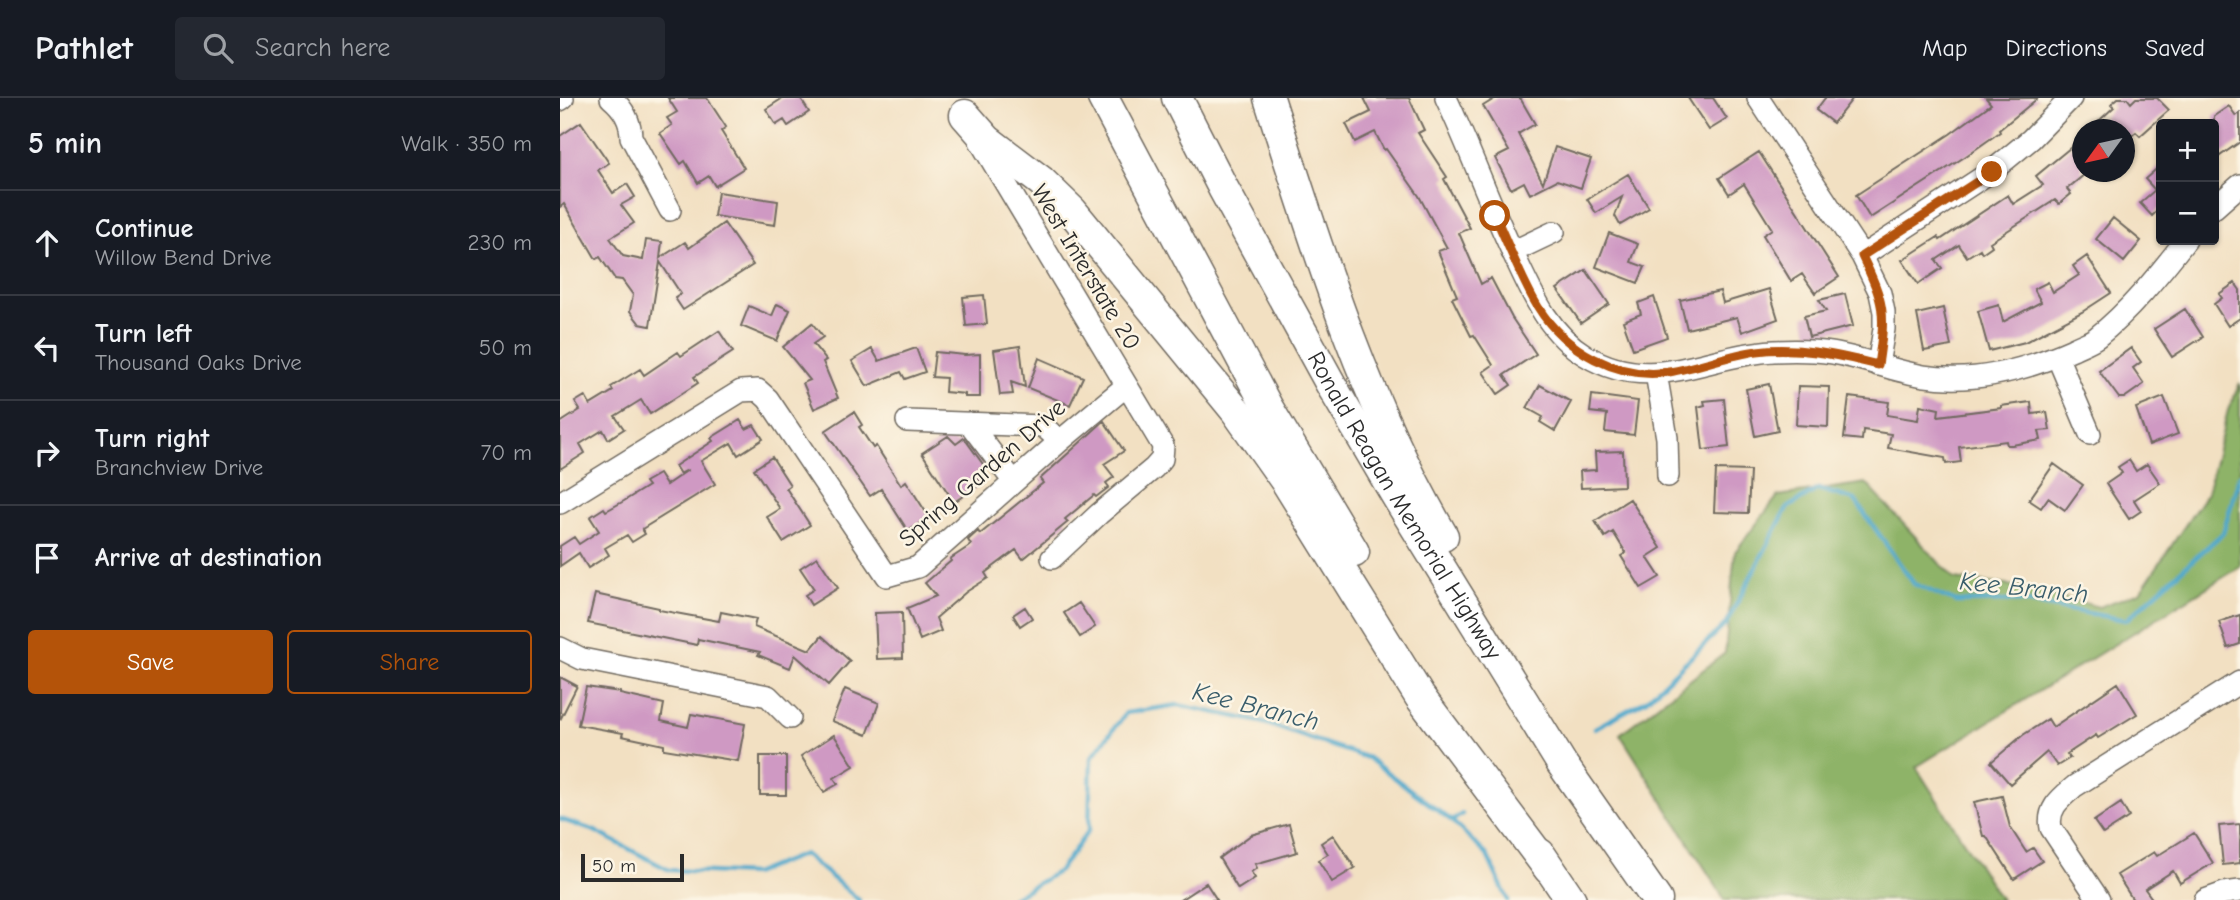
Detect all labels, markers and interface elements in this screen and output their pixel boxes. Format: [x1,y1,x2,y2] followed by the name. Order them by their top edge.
[175,17,665,80] search box
[35,29,133,67] text: Pathlet
[199,29,237,67] icon: search
[255,33,390,63] text: Search here
[1922,34,1968,62] text: Map
[2006,34,2107,62] text: Directions
[2145,34,2205,62] text: Saved
[2072,119,2135,182] north arrow
[2156,119,2219,245] map controls
[2156,119,2219,182] button: +
[28,126,102,161] text: 5 min
[401,130,532,157] text: Walk · 350 m
[1976,156,2007,187] route end
[1025,179,1147,355] street label: West Interstate 20
[2156,182,2219,245] button: −
[1479,200,1510,231] route start
[95,214,193,244] text: Continue
[28,224,66,262] icon: ahead
[468,229,532,256] text: 230 m
[95,244,272,271] text: Willow Bend Drive
[95,319,192,349] text: Turn left
[28,329,66,367] icon: left
[479,334,532,361] text: 50 m
[1302,347,1508,665] street label: Ronald Reagan Memorial Highway
[95,349,302,376] text: Thousand Oaks Drive
[893,393,1071,553] street label: Spring Garden Drive
[95,424,209,454] text: Turn right
[28,434,66,472] icon: right
[480,439,532,466] text: 70 m
[95,454,263,481] text: Branchview Drive
[28,539,66,577] icon: arrive
[95,543,322,573] text: Arrive at destination
[1958,566,2090,610] water label: Kee Branch
[28,630,273,694] button: Save
[287,630,532,694] button: Share
[1189,677,1322,737] water label: Kee Branch
[581,851,684,883] scale bar
[592,855,636,877] text: 50 m

